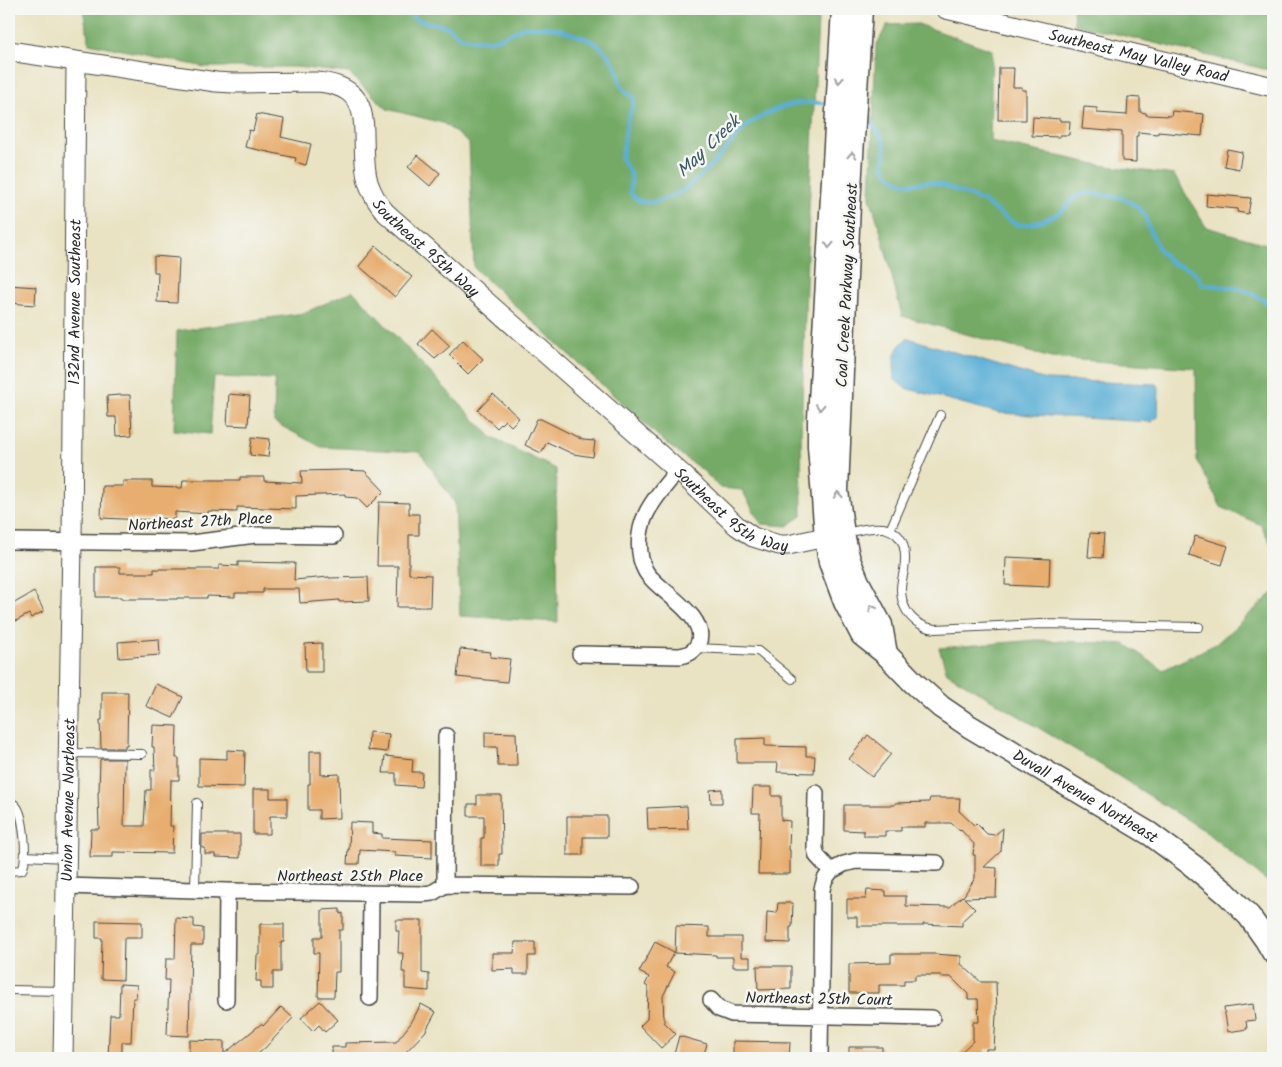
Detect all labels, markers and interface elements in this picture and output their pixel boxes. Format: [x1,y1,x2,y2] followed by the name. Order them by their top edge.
[1046,23,1231,90] street label: Southeast May Valley Road
[833,76,844,84] one-way arrow
[670,107,750,185] water label: May Creek
[847,151,857,158] one-way arrow
[830,181,865,388] street label: Coal Creek Parkway Southeast
[365,194,485,304] street label: Southeast 95th Way
[62,218,89,385] street label: 132nd Avenue Southeast
[824,241,835,249] one-way arrow
[814,404,825,412] one-way arrow
[668,462,788,559] street label: Southeast 95th Way
[832,490,843,498] one-way arrow
[127,506,273,539] street label: Northeast 27th Place
[868,604,878,613] one-way arrow
[55,717,83,882] street label: Union Avenue Northeast
[1007,744,1164,851] street label: Duvall Avenue Northeast
[277,864,423,889] street label: Northeast 25th Place
[745,986,894,1013] street label: Northeast 25th Court

